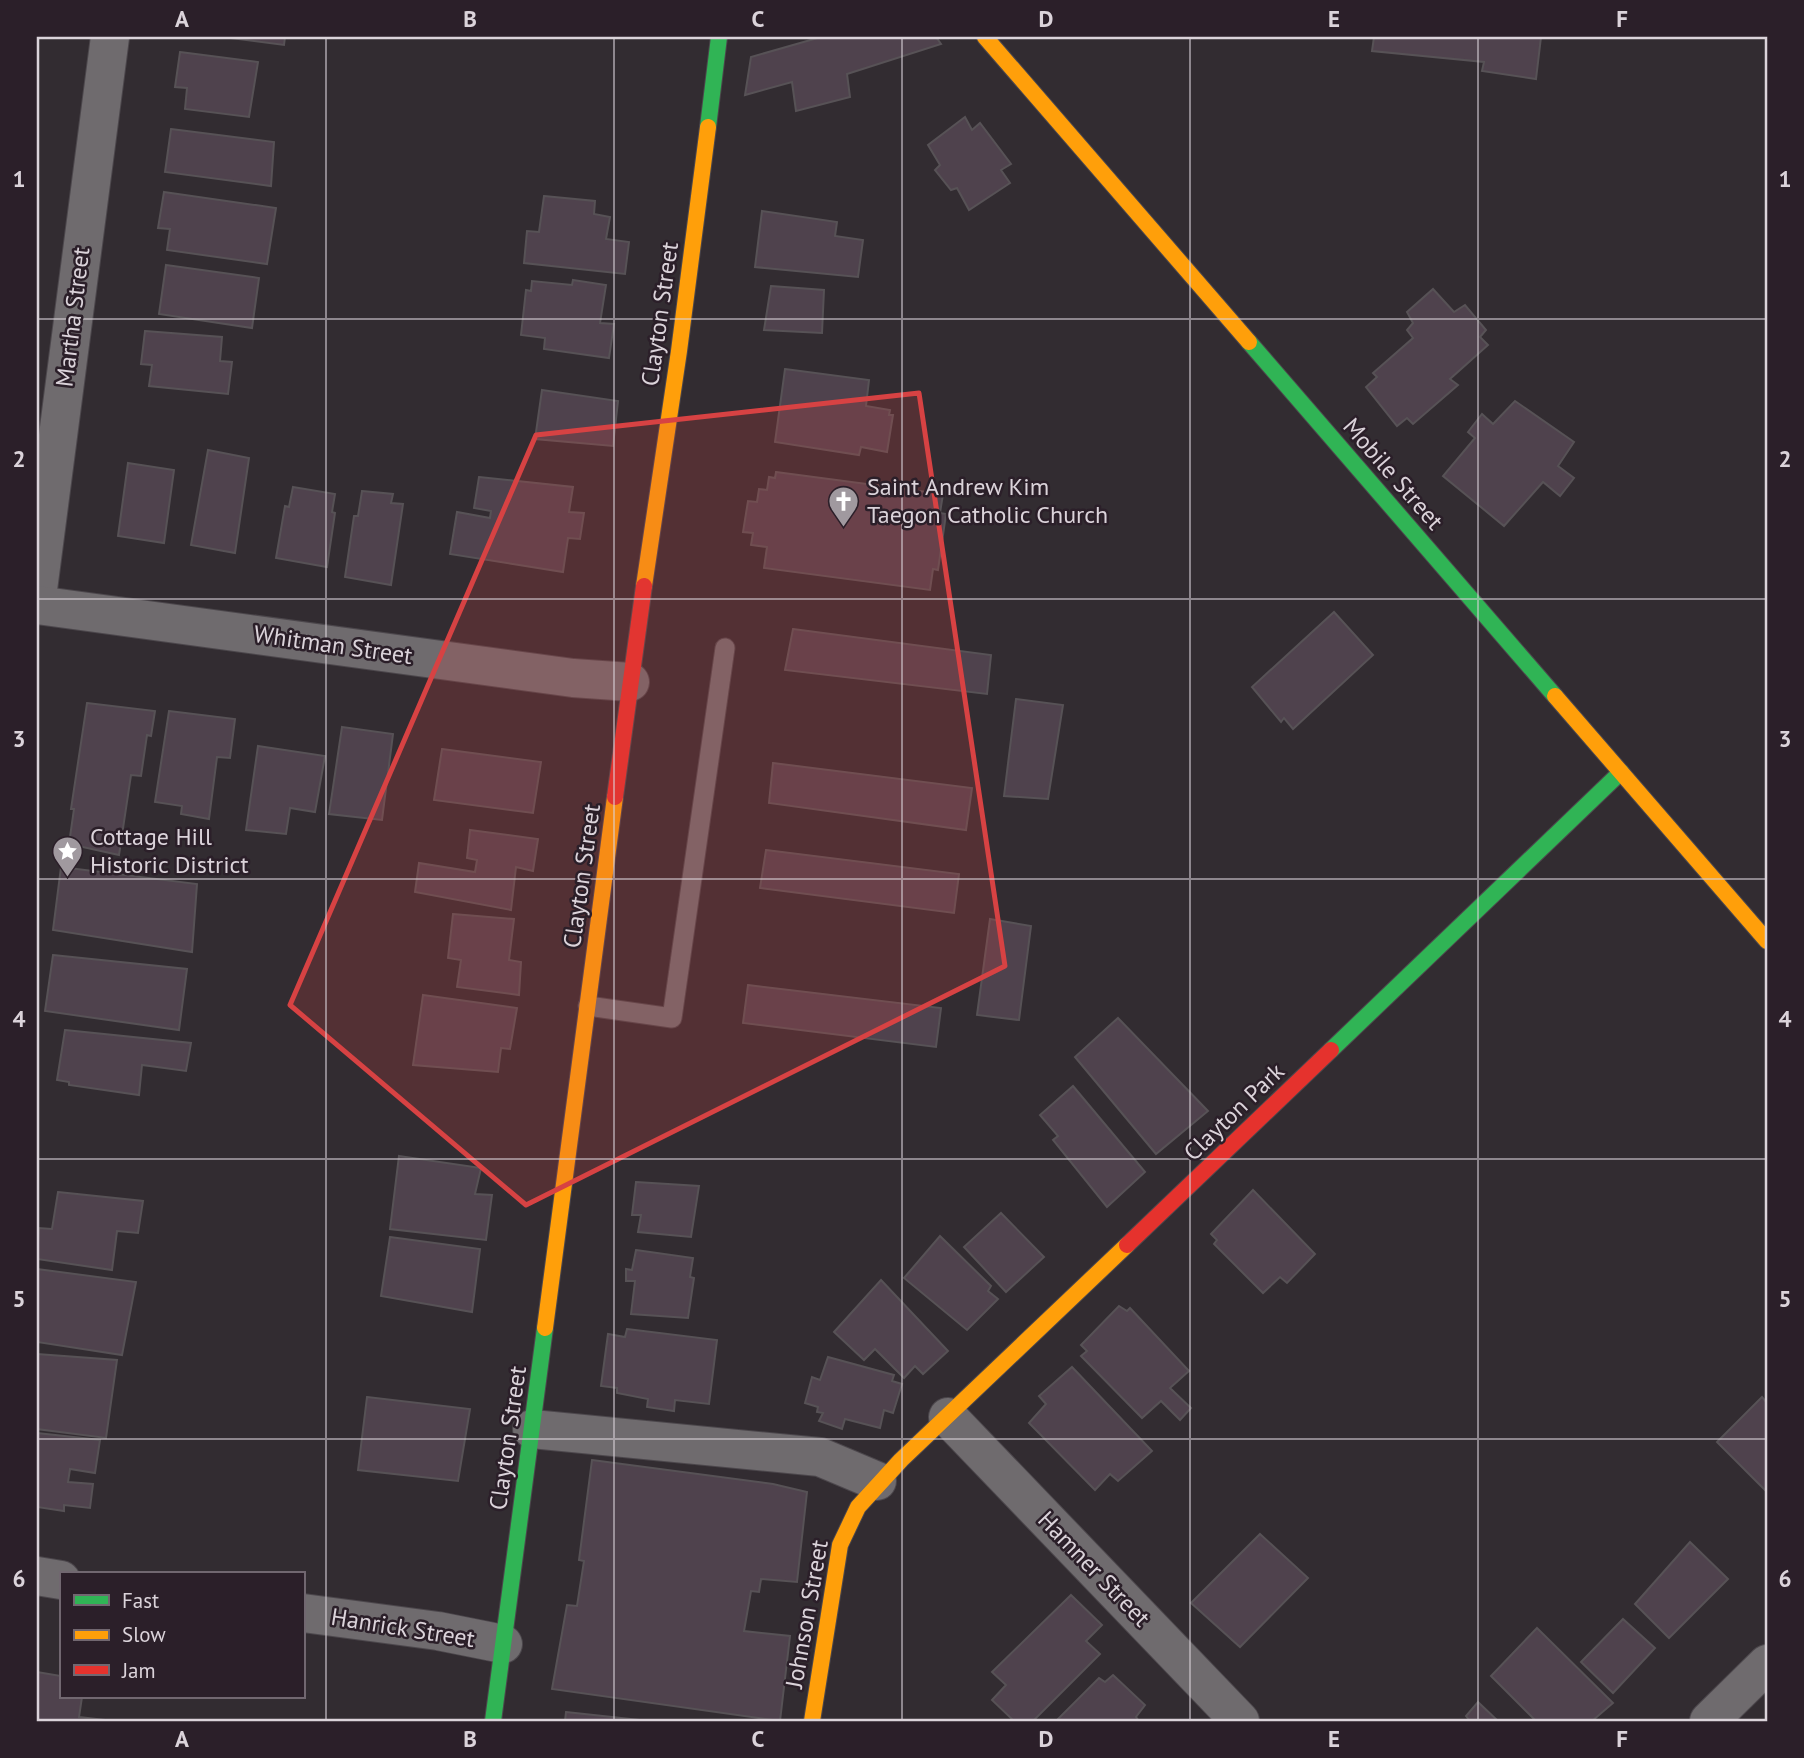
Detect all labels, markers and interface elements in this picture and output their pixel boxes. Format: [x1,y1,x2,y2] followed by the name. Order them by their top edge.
[175,4,189,33] text: A
[463,4,477,33] text: B
[752,4,765,33] text: C
[1039,4,1053,33] text: D
[1328,4,1340,33] text: E
[1616,4,1628,33] text: F
[12,164,26,193] text: 1
[1778,164,1792,193] text: 1
[634,240,685,388] street label: Clayton Street
[49,245,96,389] street label: Martha Street
[1336,411,1450,536] street label: Mobile Street
[12,444,26,473] text: 2
[1778,444,1792,473] text: 2
[867,471,1108,530] place label: Saint Andrew Kim Taegon Catholic Church
[827,484,861,528] church icon: Saint Andrew Kim Taegon Catholic Church
[252,618,414,671] street label: Whitman Street
[12,724,26,753] text: 3
[1778,724,1792,753] text: 3
[556,802,607,950] street label: Clayton Street
[90,821,249,880] place label: Cottage Hill Historic District
[50,834,84,878] place icon: Cottage Hill Historic District
[12,1004,26,1033] text: 4
[1778,1004,1792,1033] text: 4
[1177,1056,1291,1167] street label: Clayton Park
[12,1284,26,1313] text: 5
[1778,1284,1792,1313] text: 5
[482,1364,533,1512] street label: Clayton Street
[1032,1504,1157,1633] street label: Hamner Street
[778,1537,835,1691] street label: Johnson Street
[12,1564,26,1593] text: 6
[1778,1564,1792,1593] text: 6
[60,1572,304,1698] legend
[122,1587,159,1614] text: Fast
[329,1601,477,1654] street label: Hanrick Street
[122,1621,166,1648] text: Slow
[121,1657,156,1684] text: Jam
[175,1724,189,1753] text: A
[463,1724,477,1753] text: B
[752,1724,765,1753] text: C
[1039,1724,1053,1753] text: D
[1328,1724,1340,1753] text: E
[1616,1724,1628,1753] text: F

